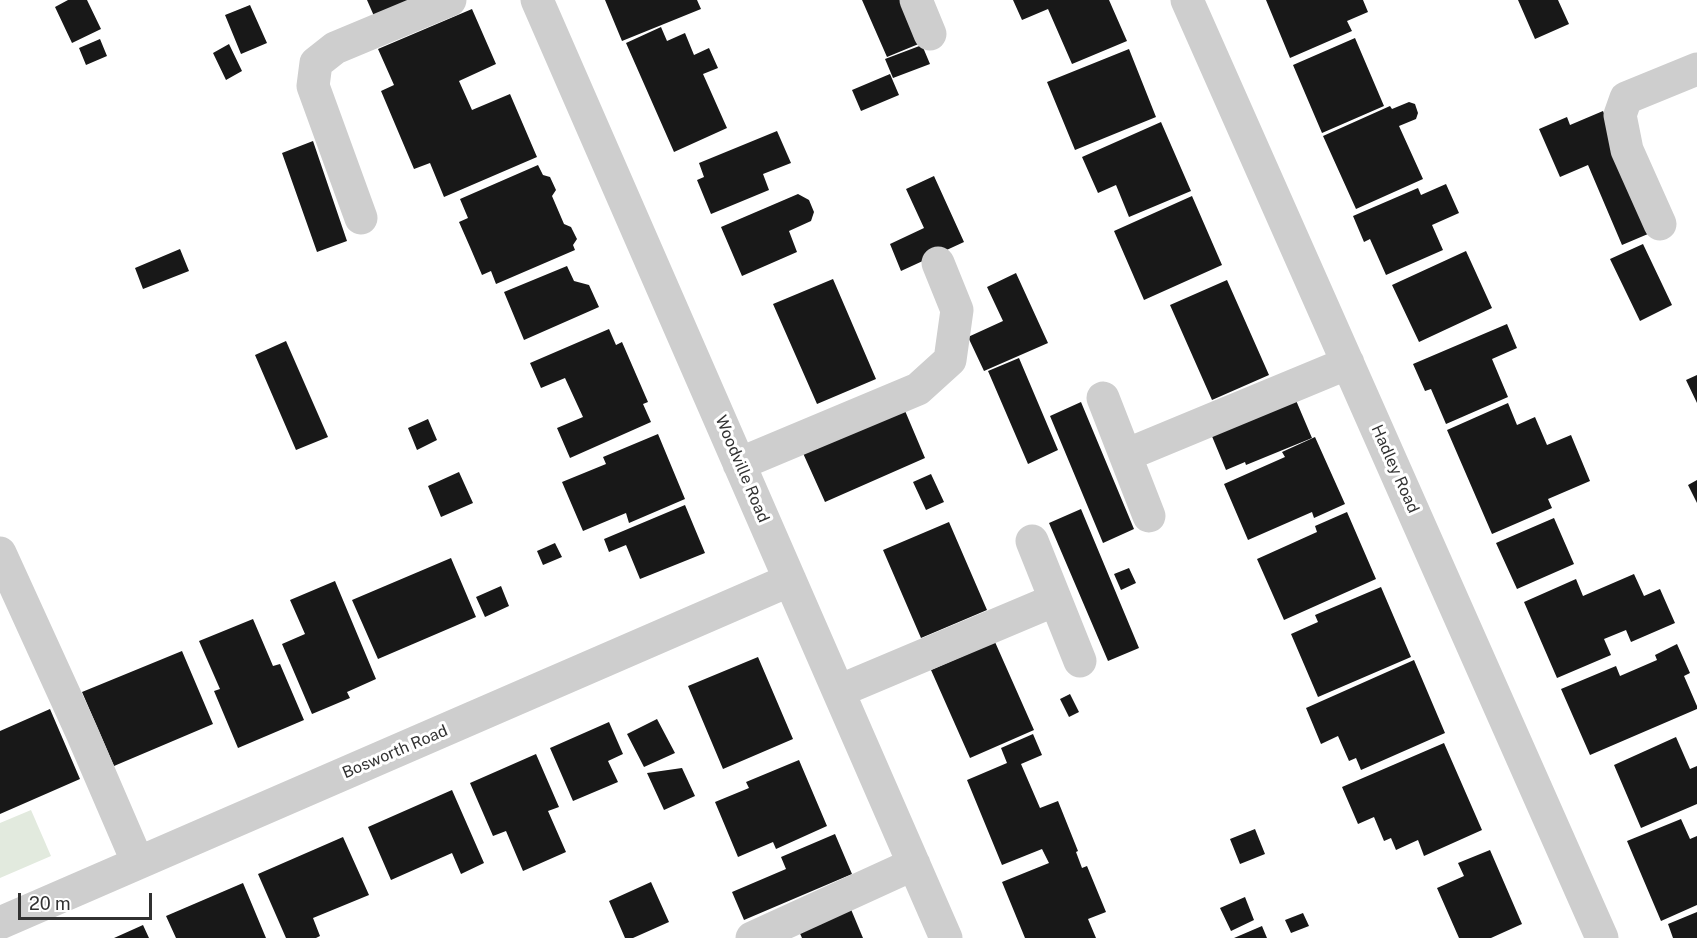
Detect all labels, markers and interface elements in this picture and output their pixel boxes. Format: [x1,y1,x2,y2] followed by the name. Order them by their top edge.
[711,413,773,525] street label: Woodville Road
[1367,422,1423,516] street label: Hadley Road
[339,721,451,783] street label: Bosworth Road
[21,881,154,919] scale bar
[29,893,71,914] text: 20 m

